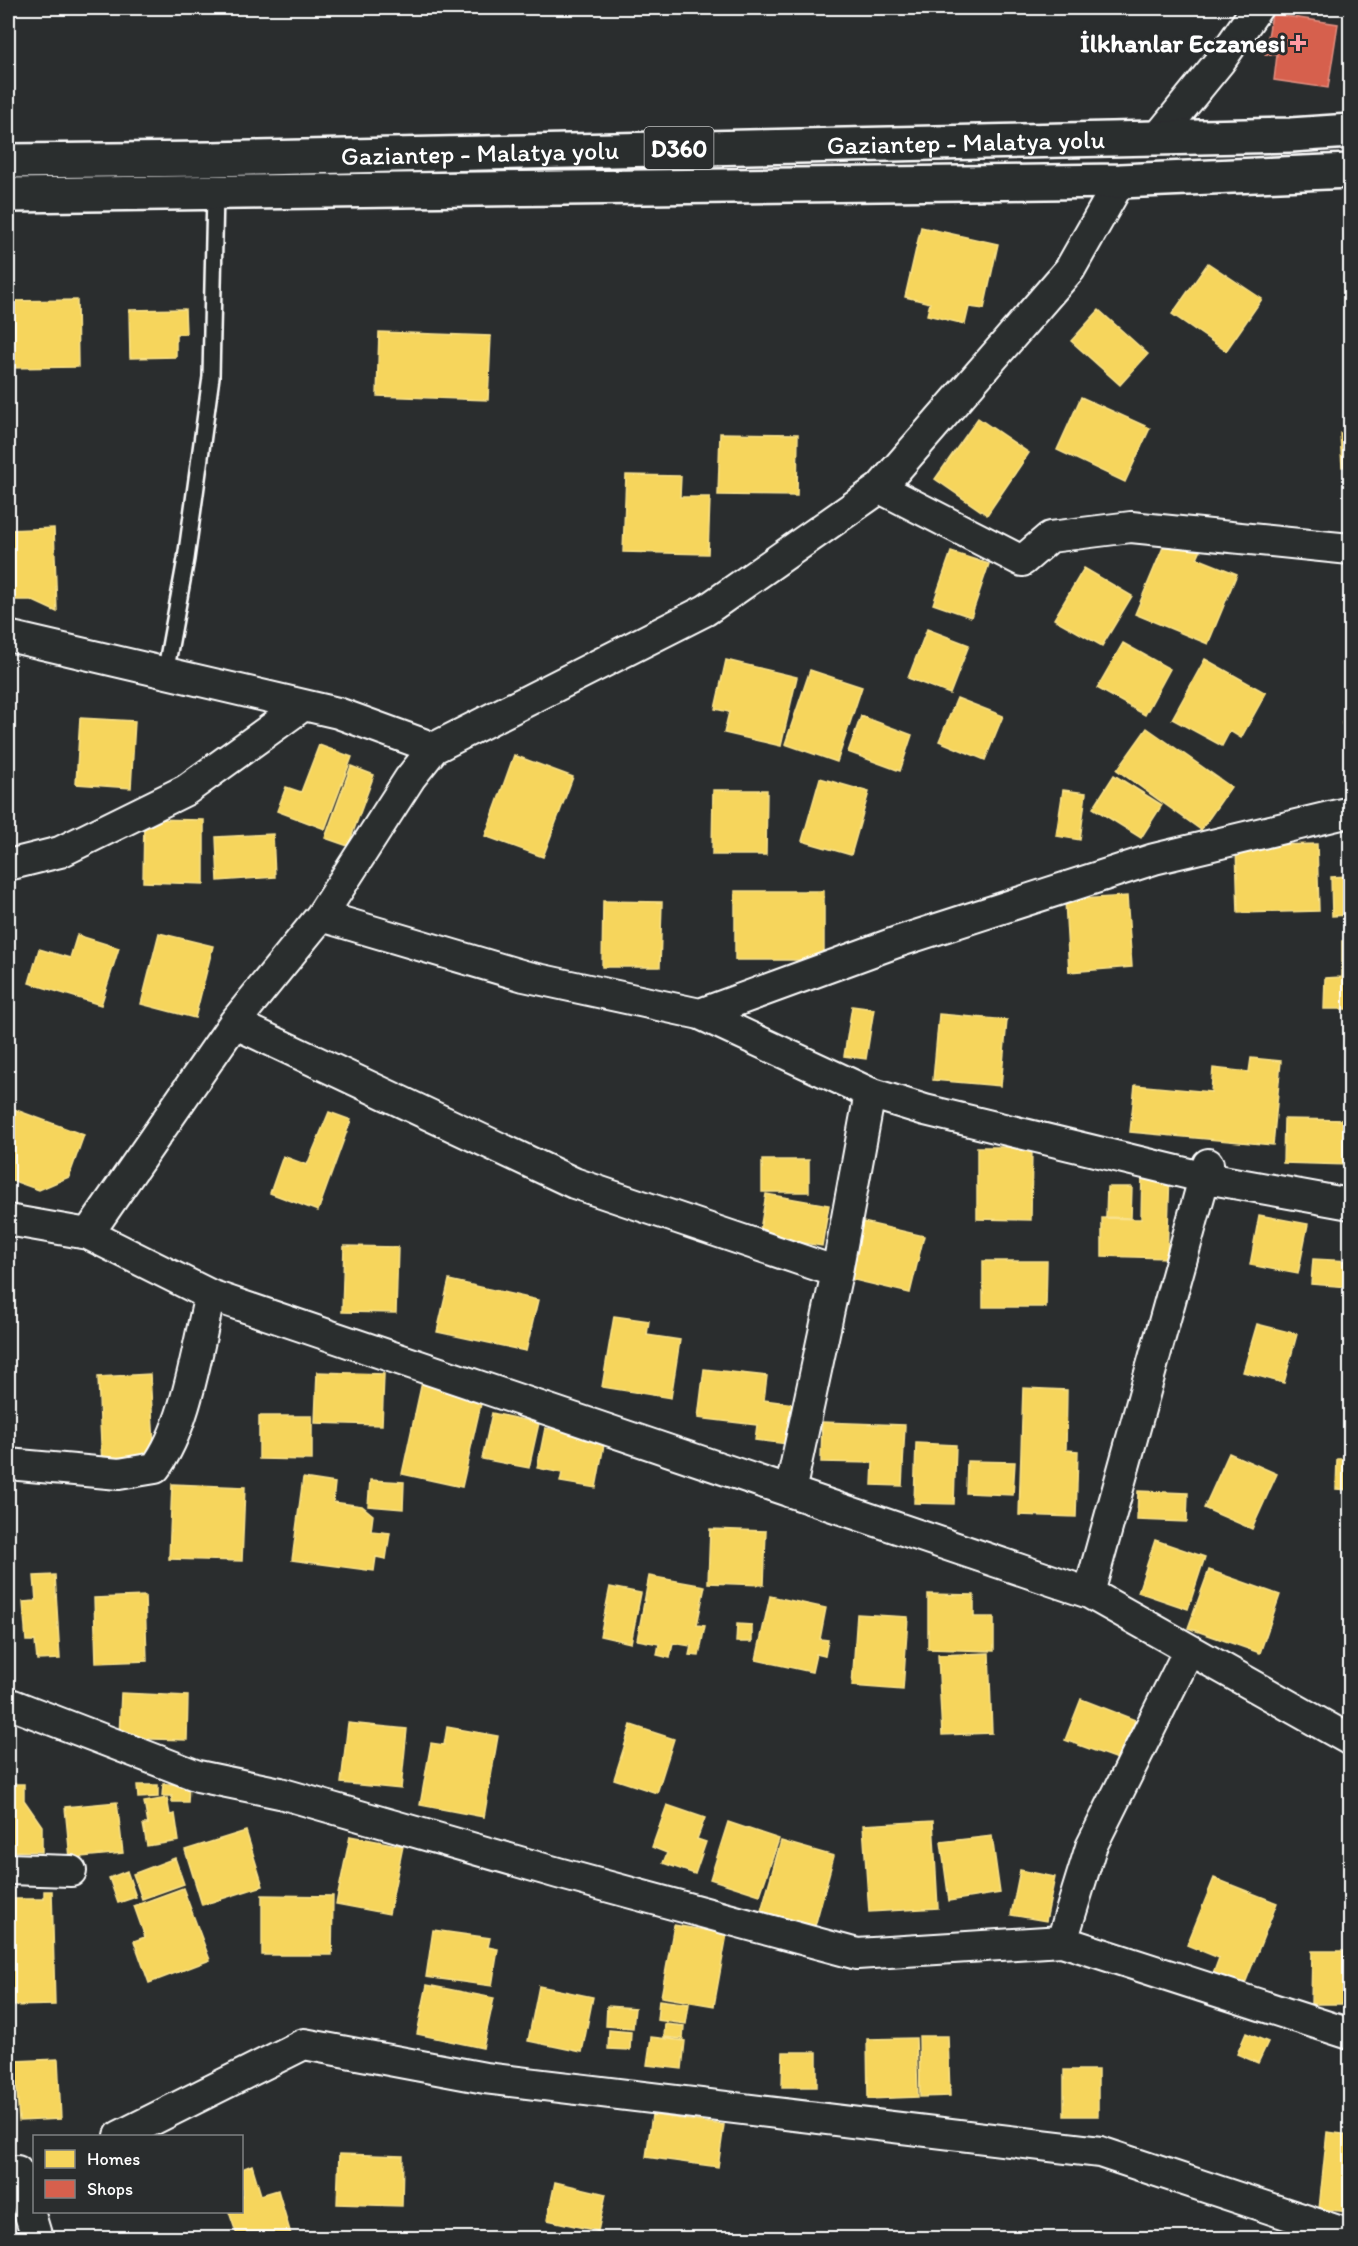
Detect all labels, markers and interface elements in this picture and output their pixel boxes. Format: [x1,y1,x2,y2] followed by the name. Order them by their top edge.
[1080,27,1286,59] place label: İlkhanlar Eczanesi
[1291,36,1305,50] marker: İlkhanlar Eczanesi
[826,123,1105,161] street label: Gaziantep - Malatya yolu
[644,127,714,169] road number: D360
[340,134,619,172] street label: Gaziantep - Malatya yolu
[33,2135,243,2213] legend
[87,2148,140,2170] text: Homes
[87,2178,133,2200] text: Shops

